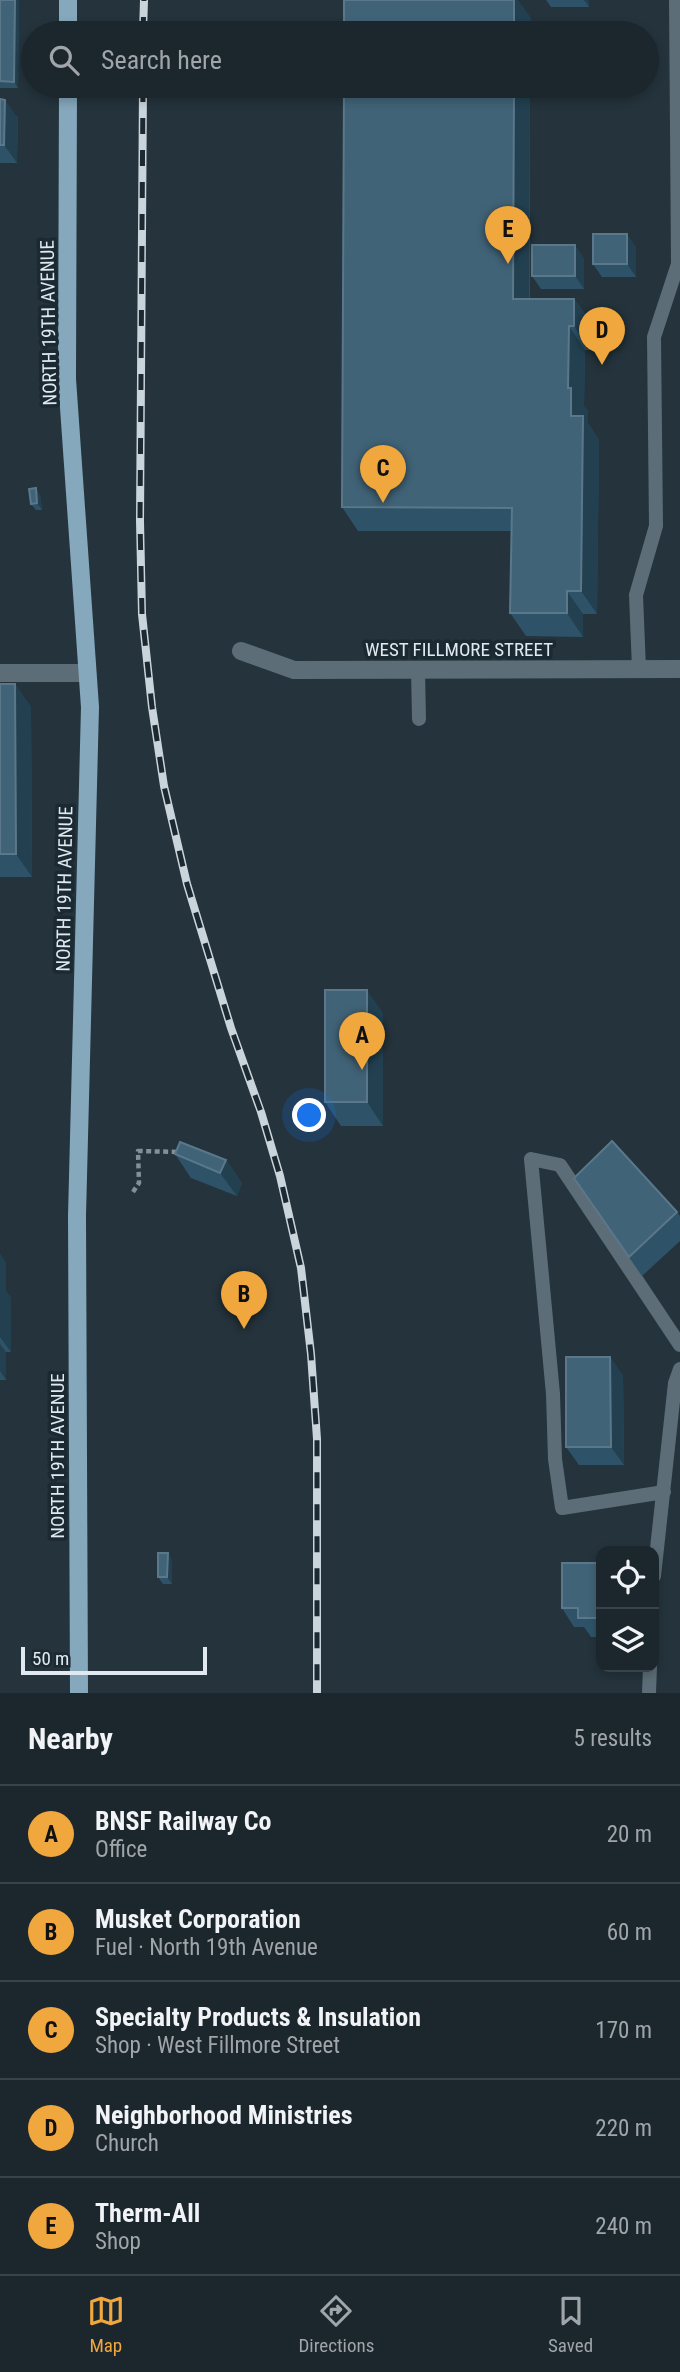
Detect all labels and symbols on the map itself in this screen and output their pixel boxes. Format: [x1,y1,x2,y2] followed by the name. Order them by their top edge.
[485,206,531,264] pin: E
[36,240,61,406] street label: NORTH 19TH AVENUE
[579,307,625,365] pin: D
[360,445,406,503] pin: C
[365,638,553,661] street label: WEST FILLMORE STREET
[52,806,77,972] street label: NORTH 19TH AVENUE
[339,1012,385,1070] pin: A
[292,1098,326,1132] your location
[221,1271,267,1329] pin: B
[46,1373,69,1539] street label: NORTH 19TH AVENUE
[21,1644,206,1676] scale bar

